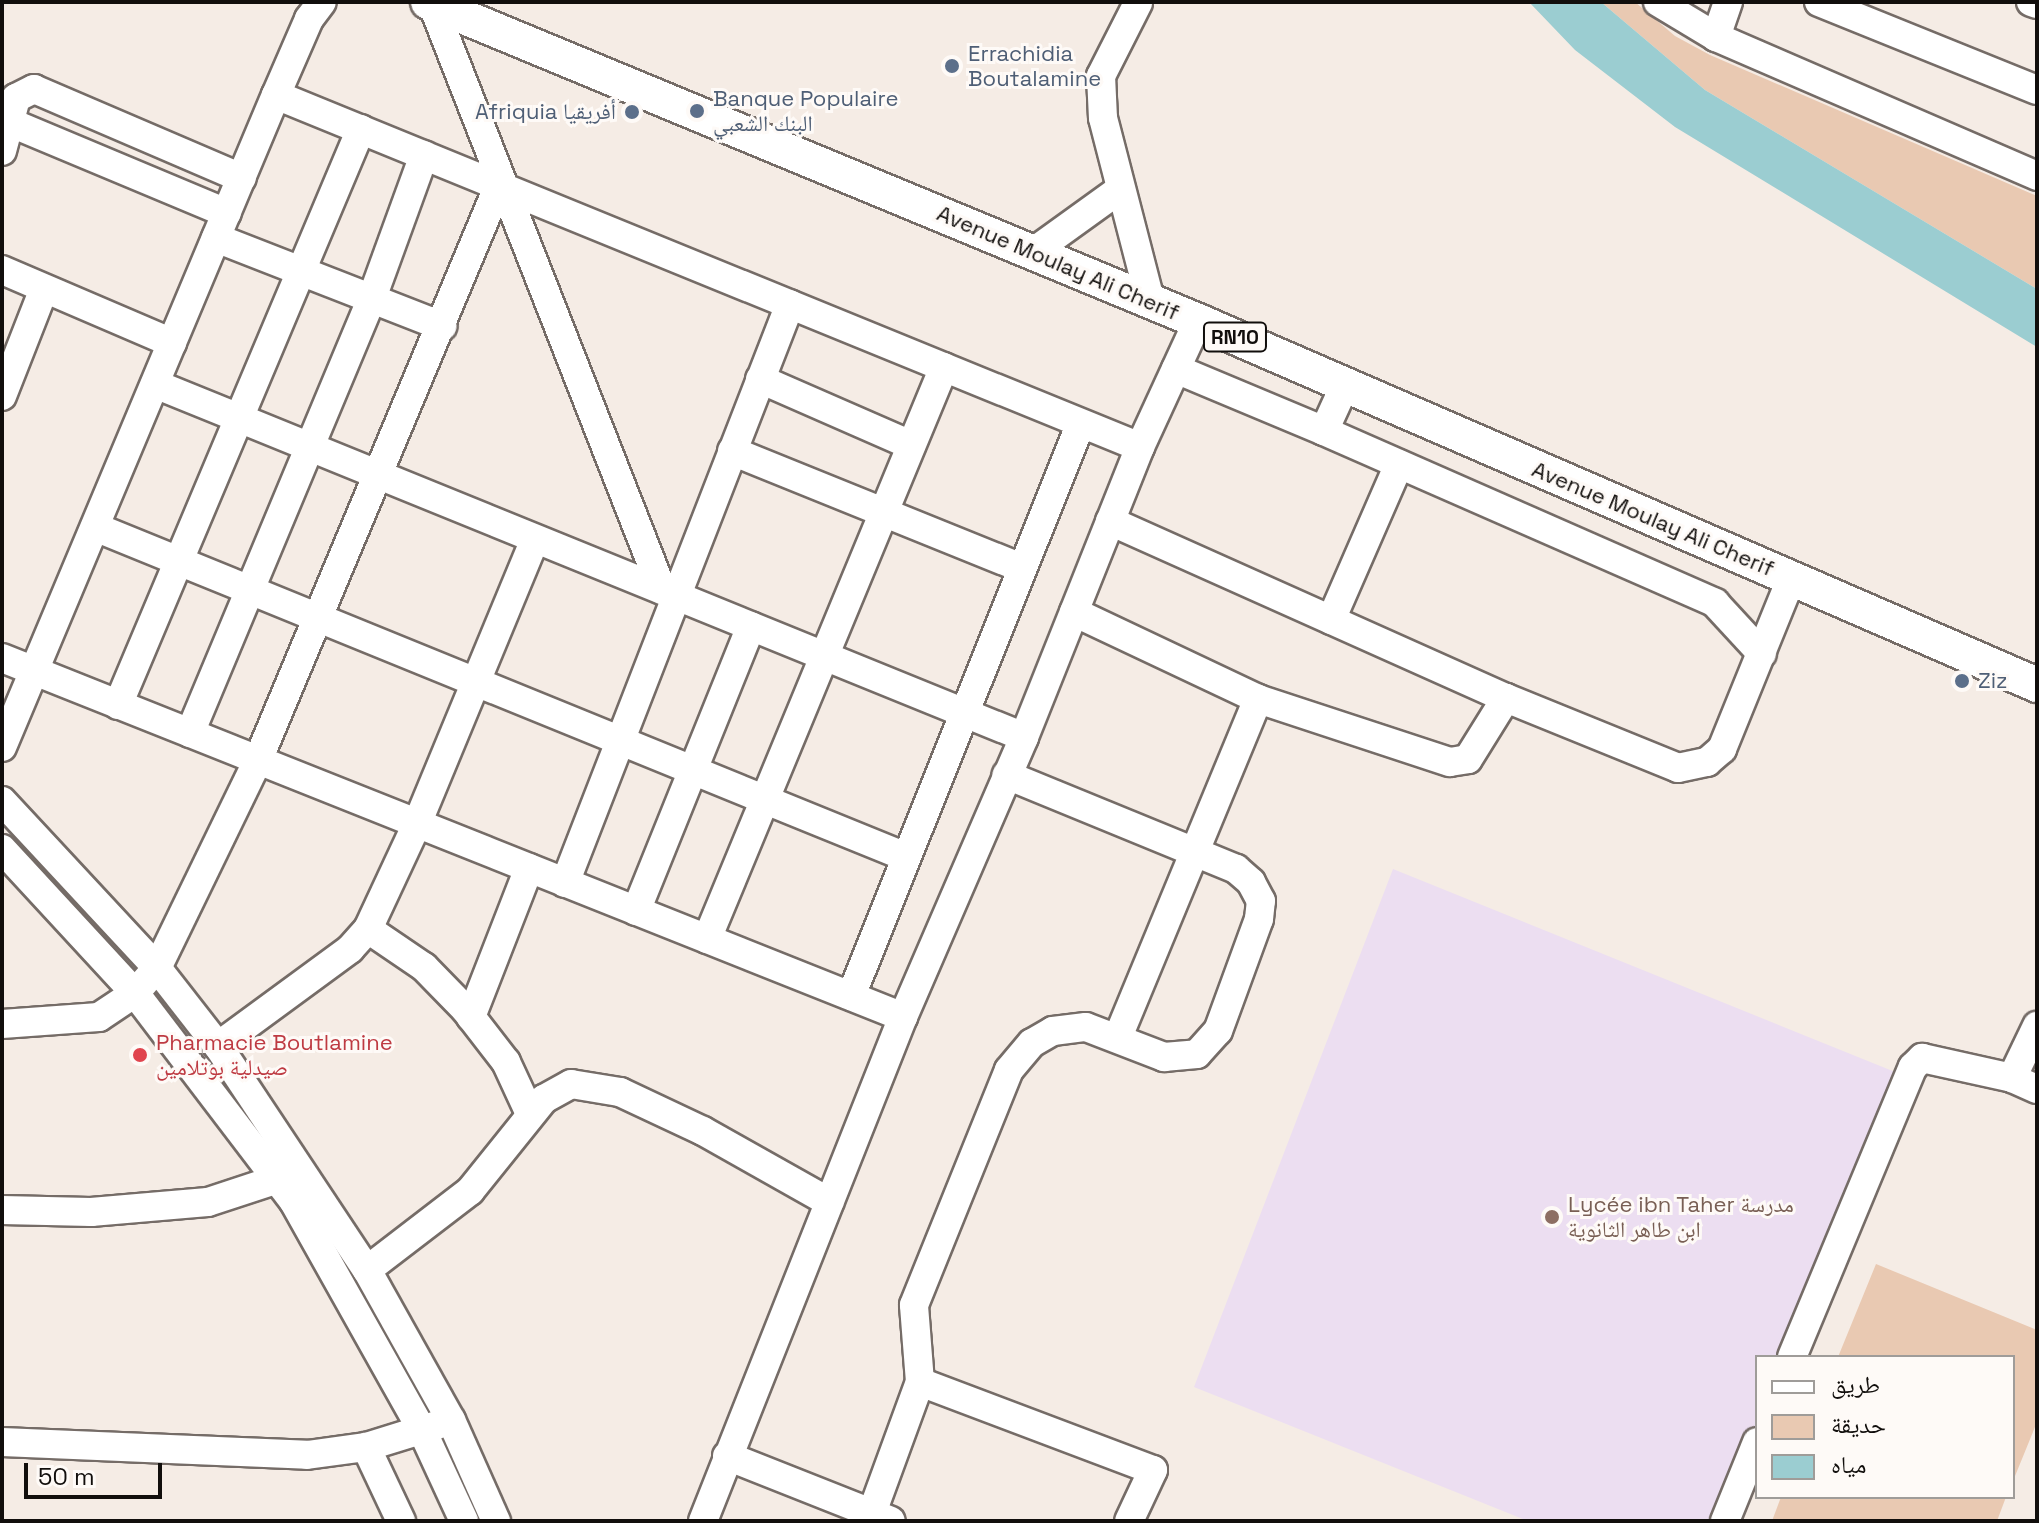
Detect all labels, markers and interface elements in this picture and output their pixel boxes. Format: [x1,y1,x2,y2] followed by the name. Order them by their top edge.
[968,40,1101,92] place label: Errachidia Boutalamine
[943,57,961,75] marker: Errachidia Boutalamine
[713,85,898,136] place label: Banque Populaire البنك الشعبي
[475,99,616,125] place label: Afriquia أفريقيا
[688,102,706,120] marker: Banque Populaire البنك الشعبي
[623,103,641,121] marker: Afriquia أفريقيا
[933,200,1183,326] street label: Avenue Moulay Ali Cherif
[1201,321,1269,353] road number: RN10
[1528,456,1778,582] street label: Avenue Moulay Ali Cherif
[1978,668,2008,694] place label: Ziz
[1953,672,1971,690] marker: Ziz
[156,1029,393,1080] place label: Pharmacie Boutlamine صيدلية بوتلامين
[131,1046,149,1064] marker: Pharmacie Boutlamine صيدلية بوتلامين
[1568,1191,1794,1242] place label: Lycée ibn Taher مدرسة ابن طاهر الثانوية
[1543,1208,1561,1226] marker: Lycée ibn Taher مدرسة ابن طاهر الثانوية
[1755,1355,2015,1499] legend
[1831,1369,1880,1400] text: طريق
[1831,1409,1886,1440] text: حديقة
[28,1447,166,1497] scale bar
[1831,1449,1866,1480] text: مياه
[38,1461,95,1492] text: 50 m

